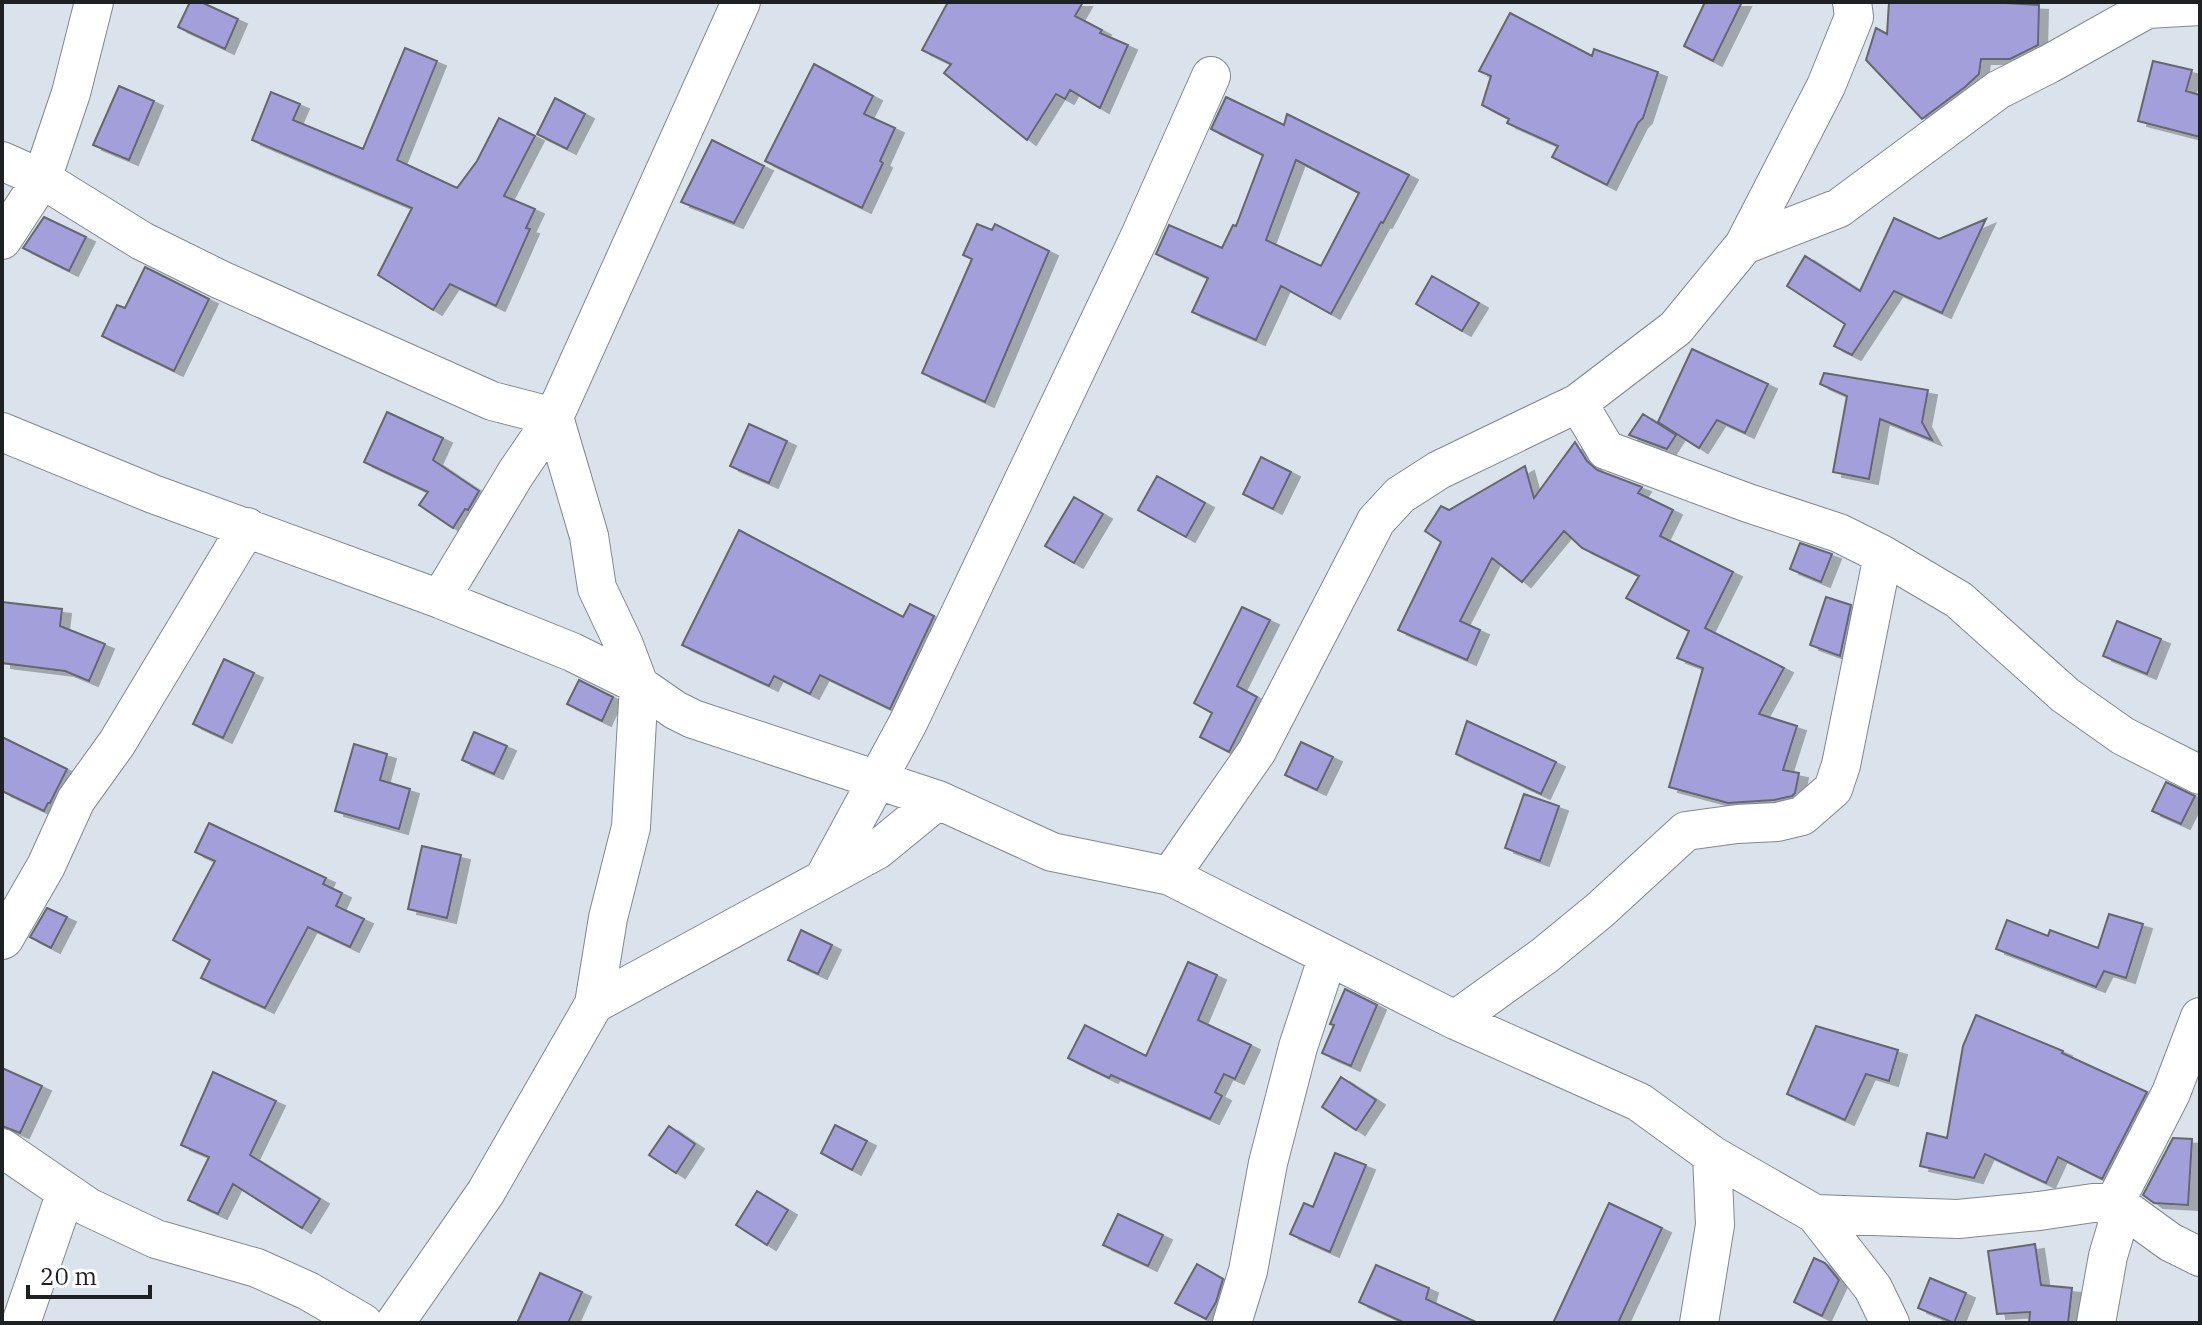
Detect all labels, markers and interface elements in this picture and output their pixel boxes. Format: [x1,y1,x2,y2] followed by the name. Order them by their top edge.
[28,1249,150,1299] scale bar
[40,1260,97,1292] text: 20 m

